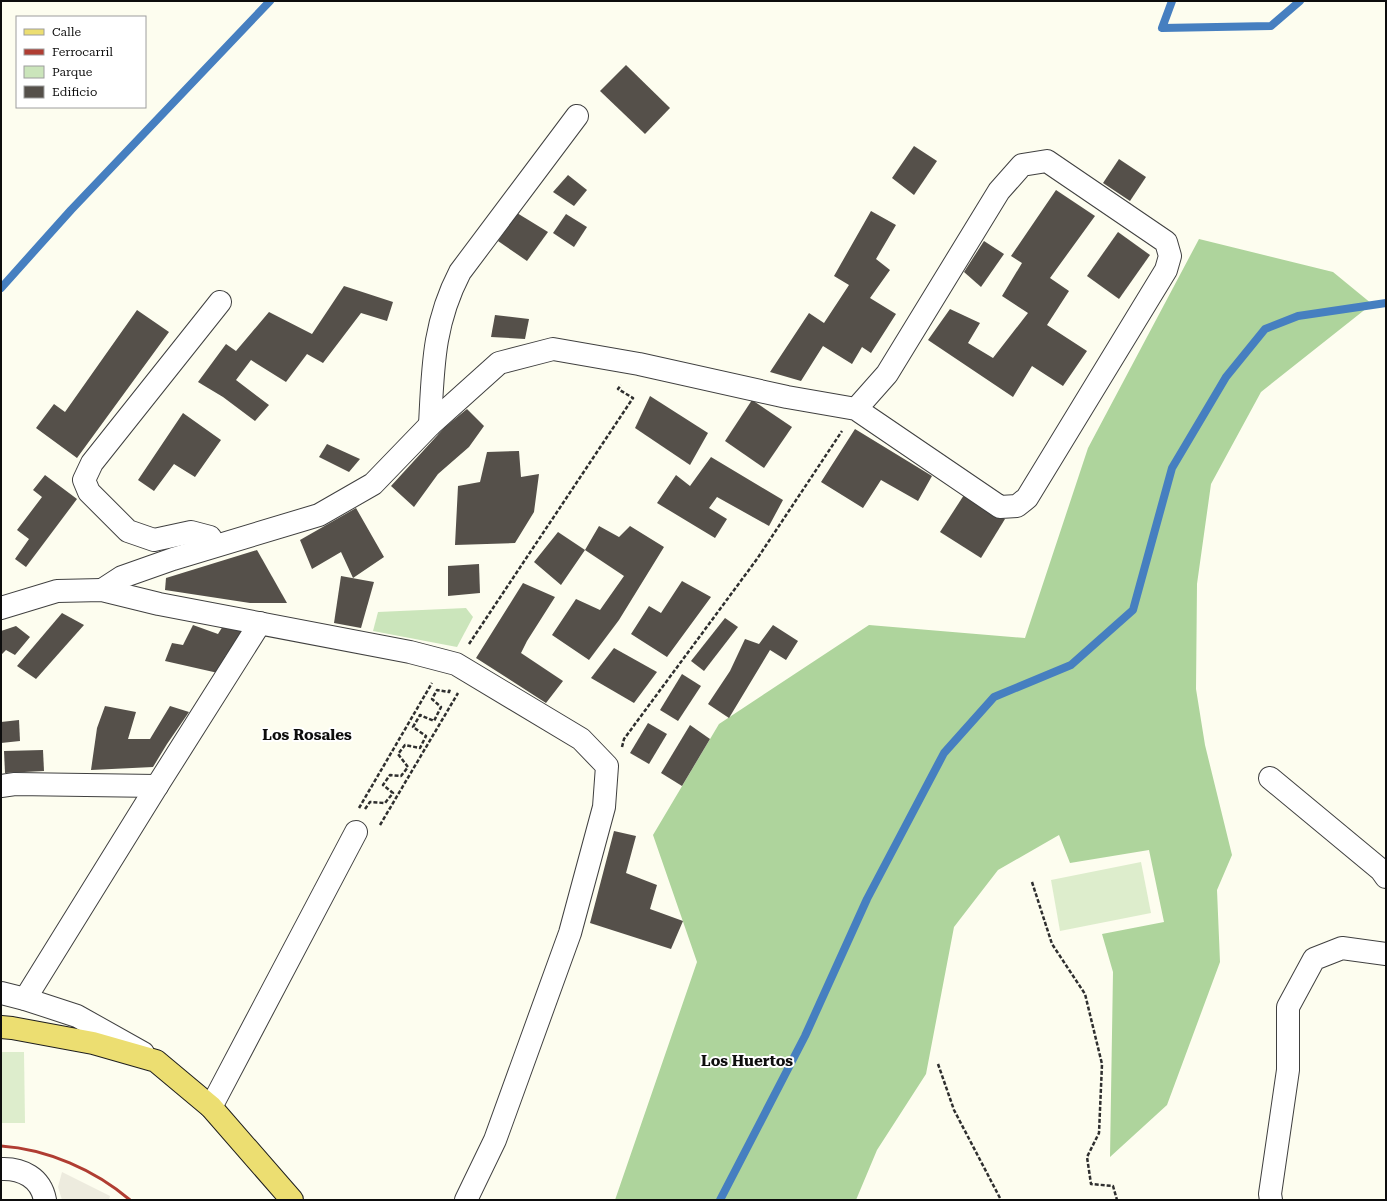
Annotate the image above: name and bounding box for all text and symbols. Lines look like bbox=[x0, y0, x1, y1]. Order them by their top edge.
legend bbox=[16, 16, 146, 108]
text: Calle bbox=[52, 25, 82, 39]
text: Ferrocarril bbox=[52, 45, 113, 59]
text: Parque bbox=[52, 65, 93, 79]
text: Edificio bbox=[52, 85, 97, 99]
district label: Los Rosales bbox=[262, 726, 352, 744]
district label: Los Huertos bbox=[701, 1052, 793, 1070]

